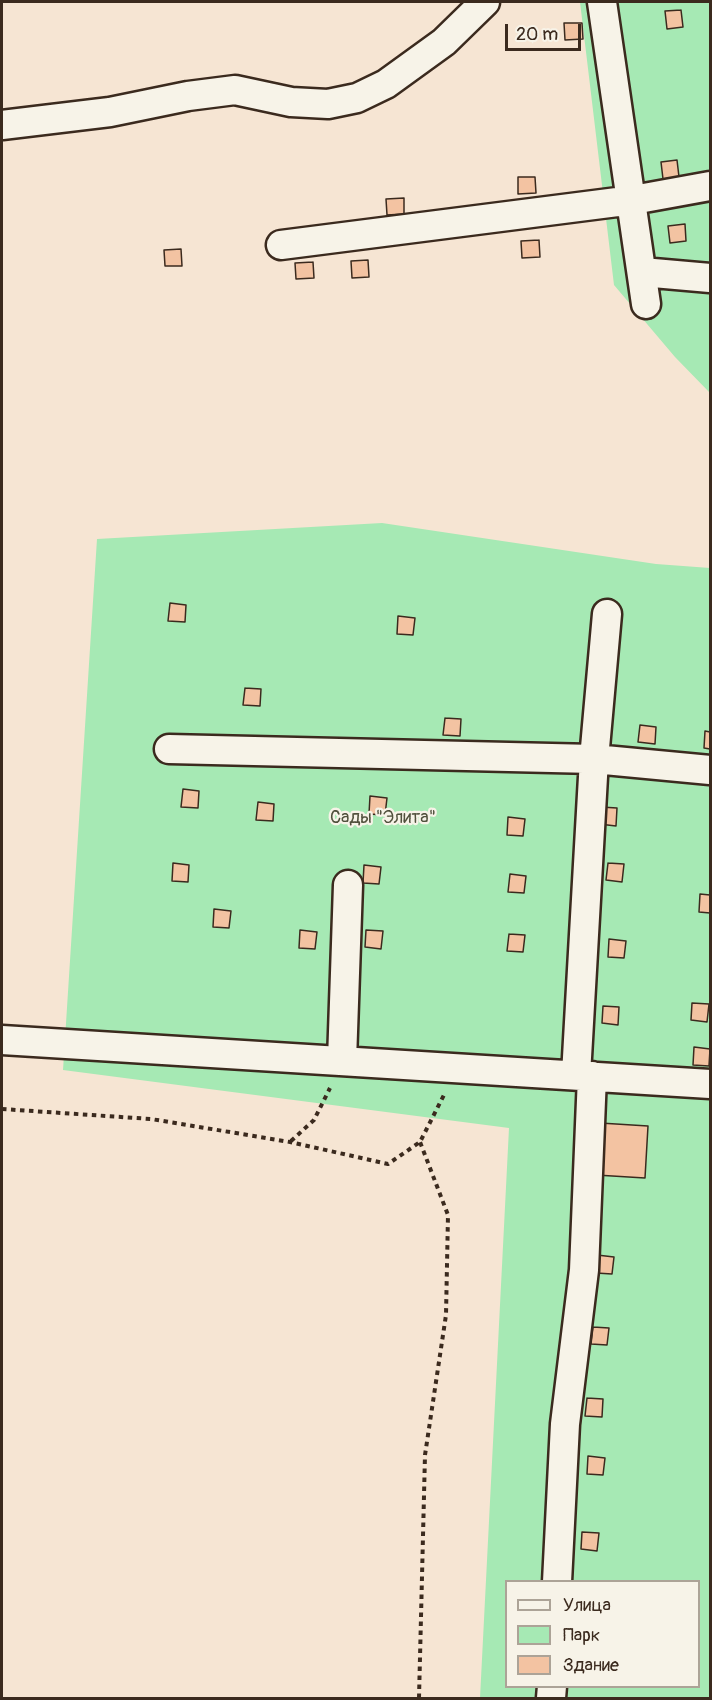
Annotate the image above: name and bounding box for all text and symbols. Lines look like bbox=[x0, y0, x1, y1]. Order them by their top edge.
scale bar bbox=[508, 12, 584, 50]
text: 20 m bbox=[516, 23, 558, 46]
park label: Сады "Элита" bbox=[330, 807, 436, 829]
legend bbox=[505, 1580, 700, 1688]
text: Улица bbox=[563, 1594, 611, 1617]
text: Парк bbox=[563, 1624, 600, 1647]
text: Здание bbox=[563, 1654, 619, 1677]

